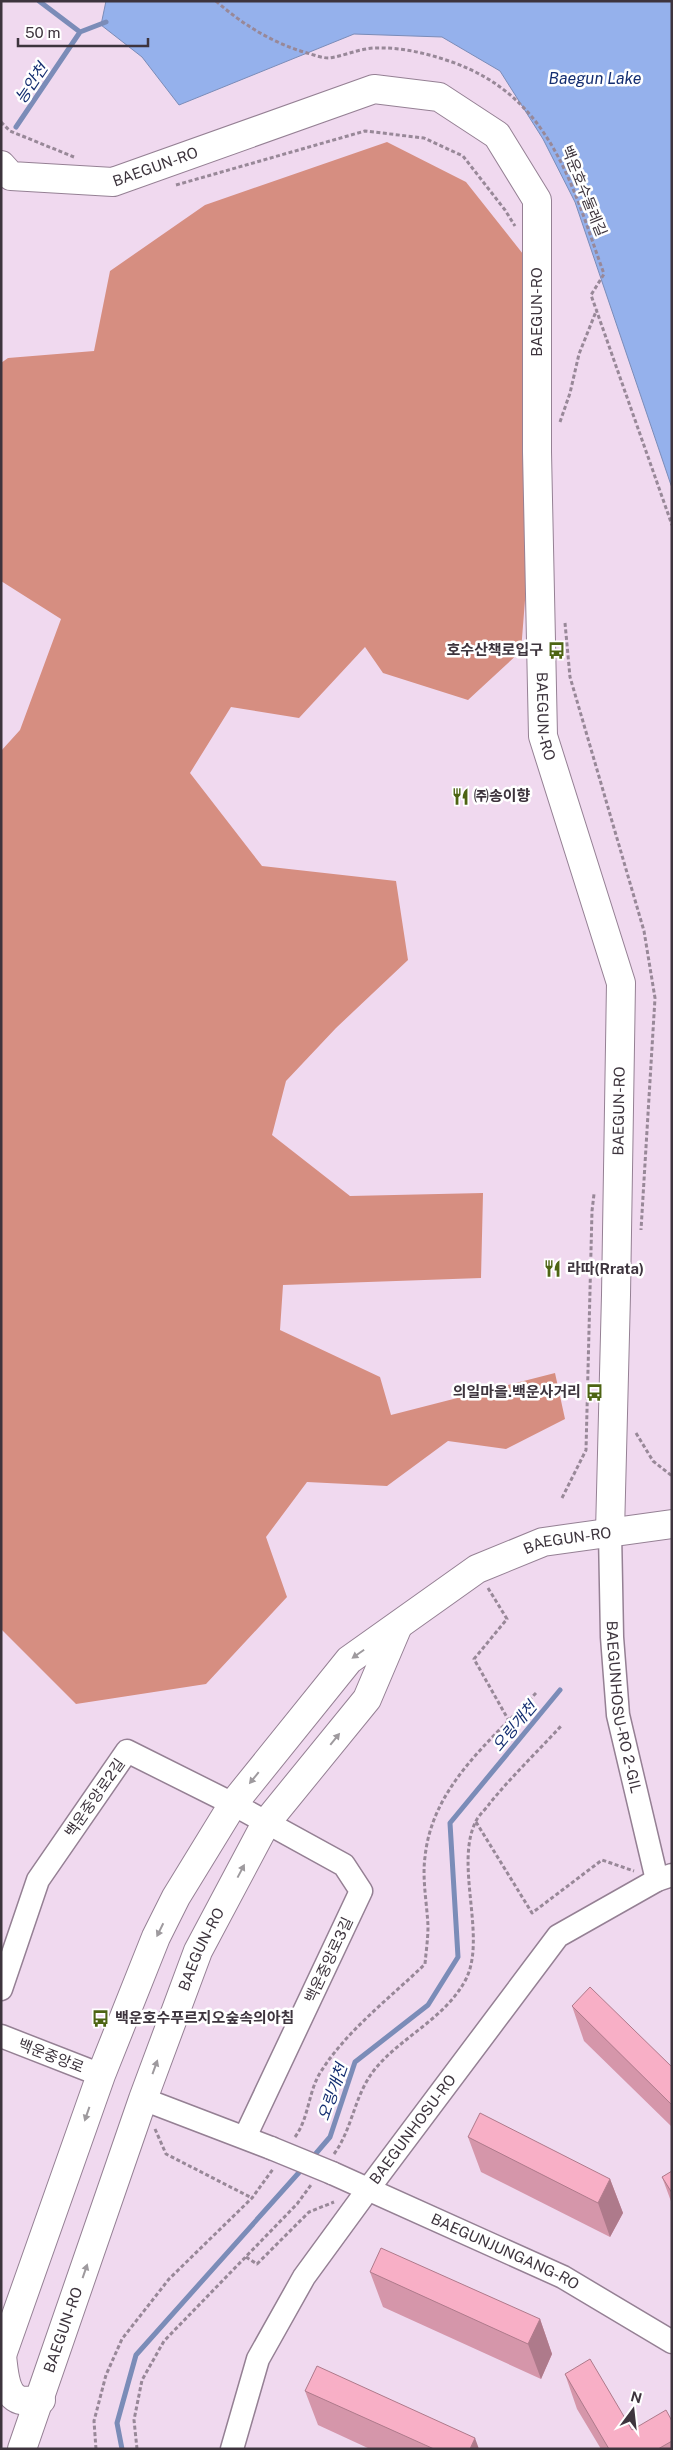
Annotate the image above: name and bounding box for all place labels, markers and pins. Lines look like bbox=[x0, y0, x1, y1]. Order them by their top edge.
bus stop icon: 호수산책로입구 bbox=[547, 640, 567, 660]
place label: 호수산책로입구 bbox=[446, 641, 543, 658]
restaurant icon: ㈜송이향 bbox=[450, 786, 470, 806]
place label: ㈜송이향 bbox=[474, 787, 531, 804]
restaurant icon: 라따(Rrata) bbox=[543, 1259, 563, 1279]
place label: 라따(Rrata) bbox=[567, 1260, 644, 1277]
bus stop icon: 의일마을.백운사거리 bbox=[585, 1382, 605, 1402]
place label: 의일마을.백운사거리 bbox=[453, 1383, 581, 1400]
bus stop icon: 백운호수푸르지오숲속의아침 bbox=[91, 2008, 111, 2028]
place label: 백운호수푸르지오숲속의아침 bbox=[115, 2009, 294, 2026]

